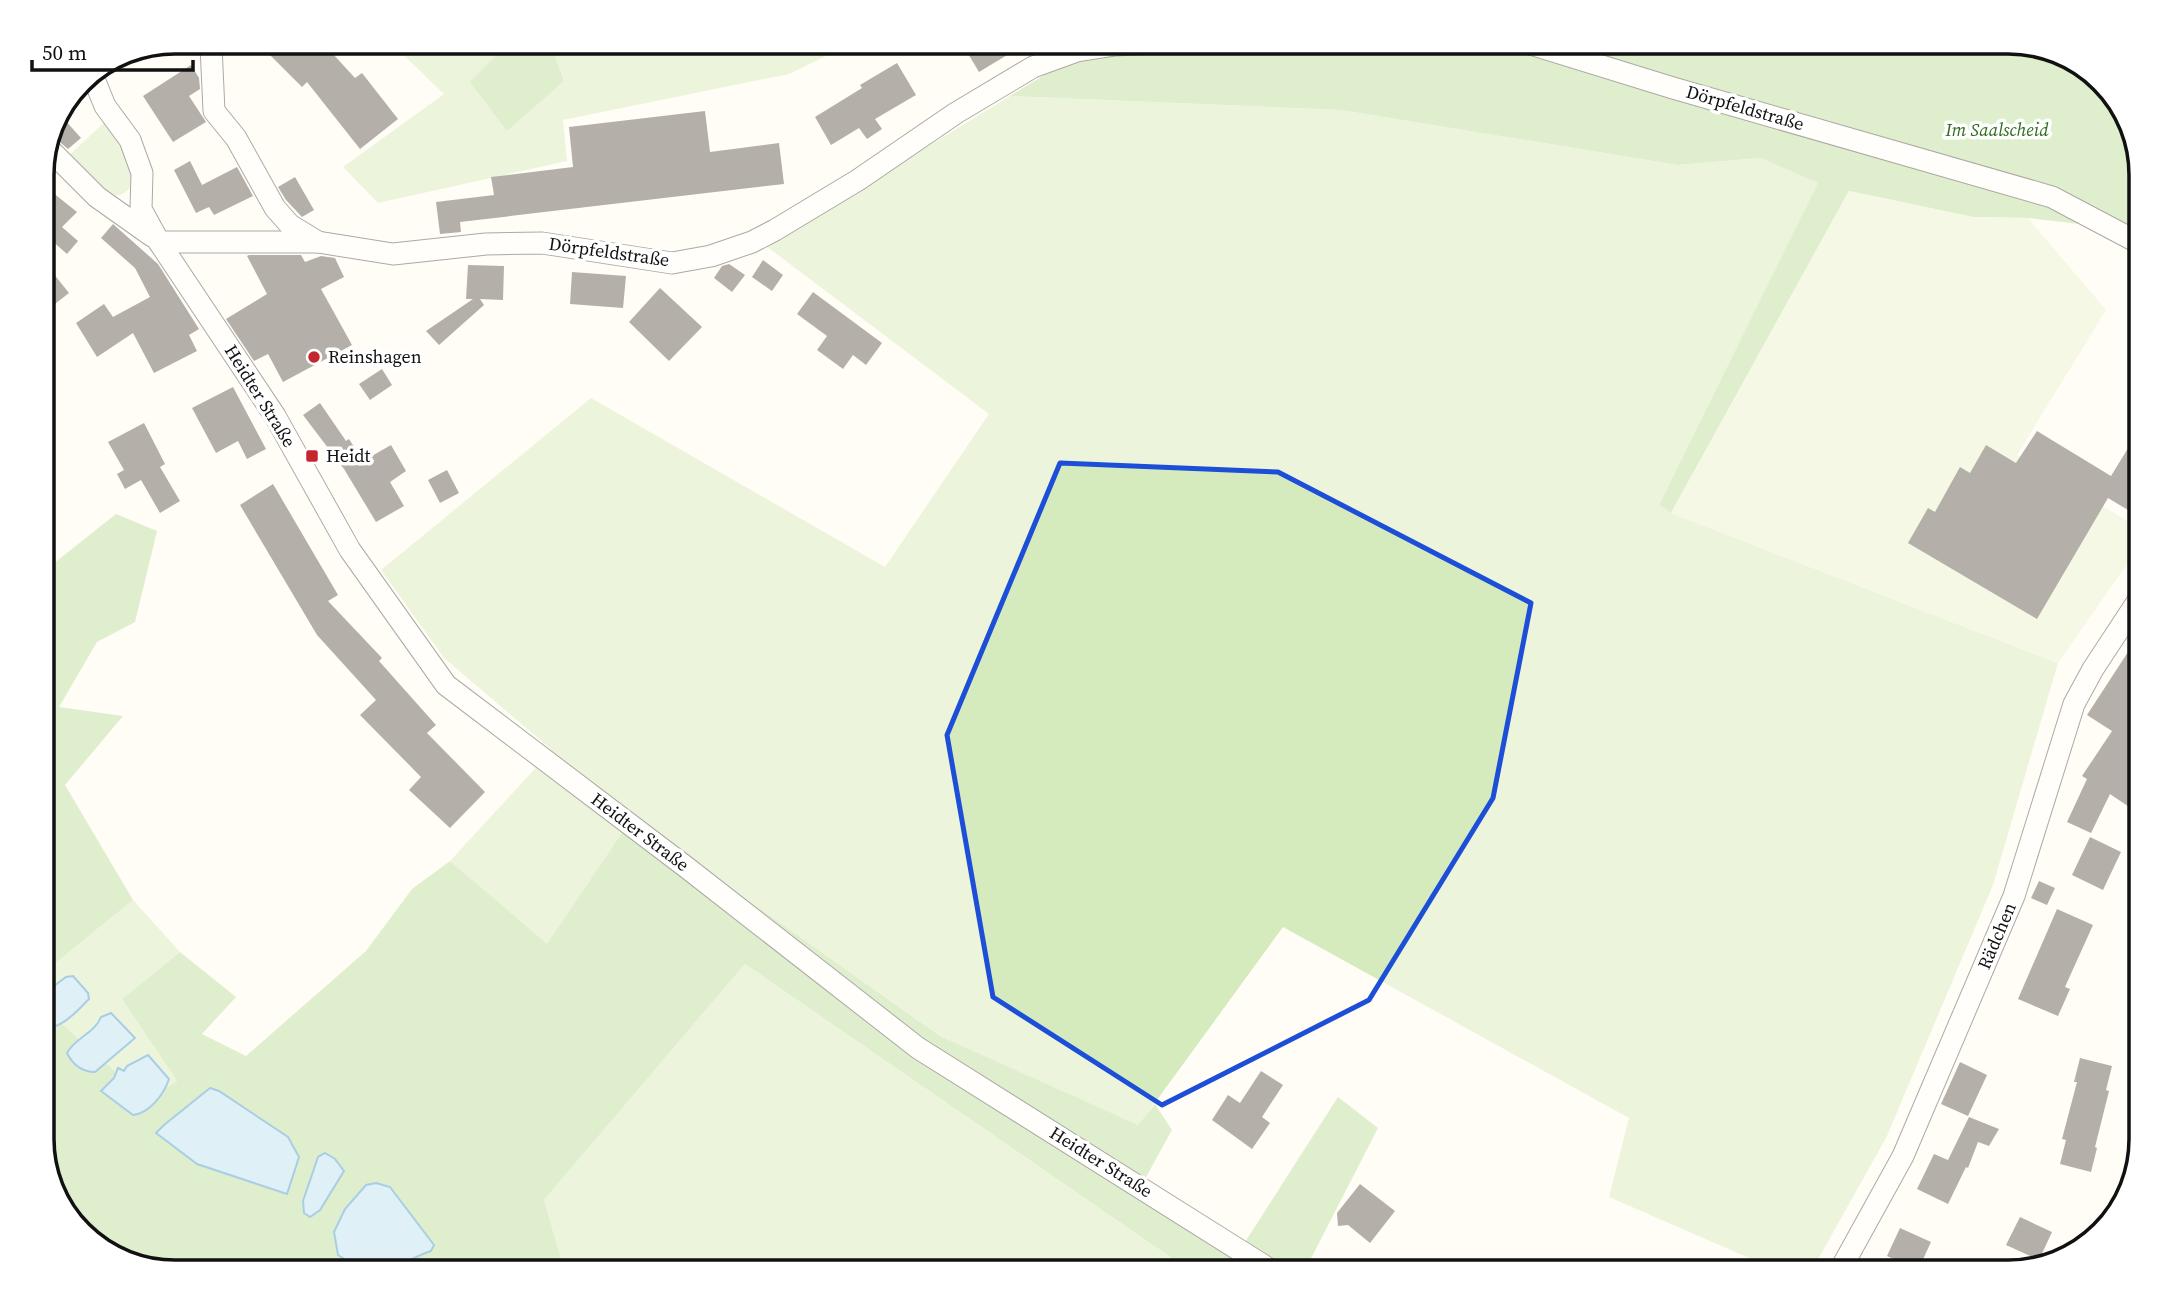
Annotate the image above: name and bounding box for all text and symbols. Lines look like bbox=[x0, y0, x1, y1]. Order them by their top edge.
scale bar bbox=[32, 28, 192, 72]
text: 50 m bbox=[42, 38, 87, 67]
street label: Dörpfeldstraße bbox=[1683, 79, 1807, 136]
park label: Im Saalscheid bbox=[1944, 117, 2049, 142]
street label: Dörpfeldstraße bbox=[547, 231, 671, 272]
street label: Heidter Straße bbox=[219, 340, 302, 452]
place label: Reinshagen bbox=[328, 344, 422, 369]
marker: Reinshagen bbox=[306, 349, 322, 365]
place label: Heidt bbox=[326, 443, 371, 468]
marker: Heidt bbox=[304, 448, 320, 464]
street label: Heidter Straße bbox=[586, 786, 694, 877]
street label: Rädchen bbox=[1971, 898, 2022, 973]
street label: Heidter Straße bbox=[1045, 1120, 1157, 1203]

